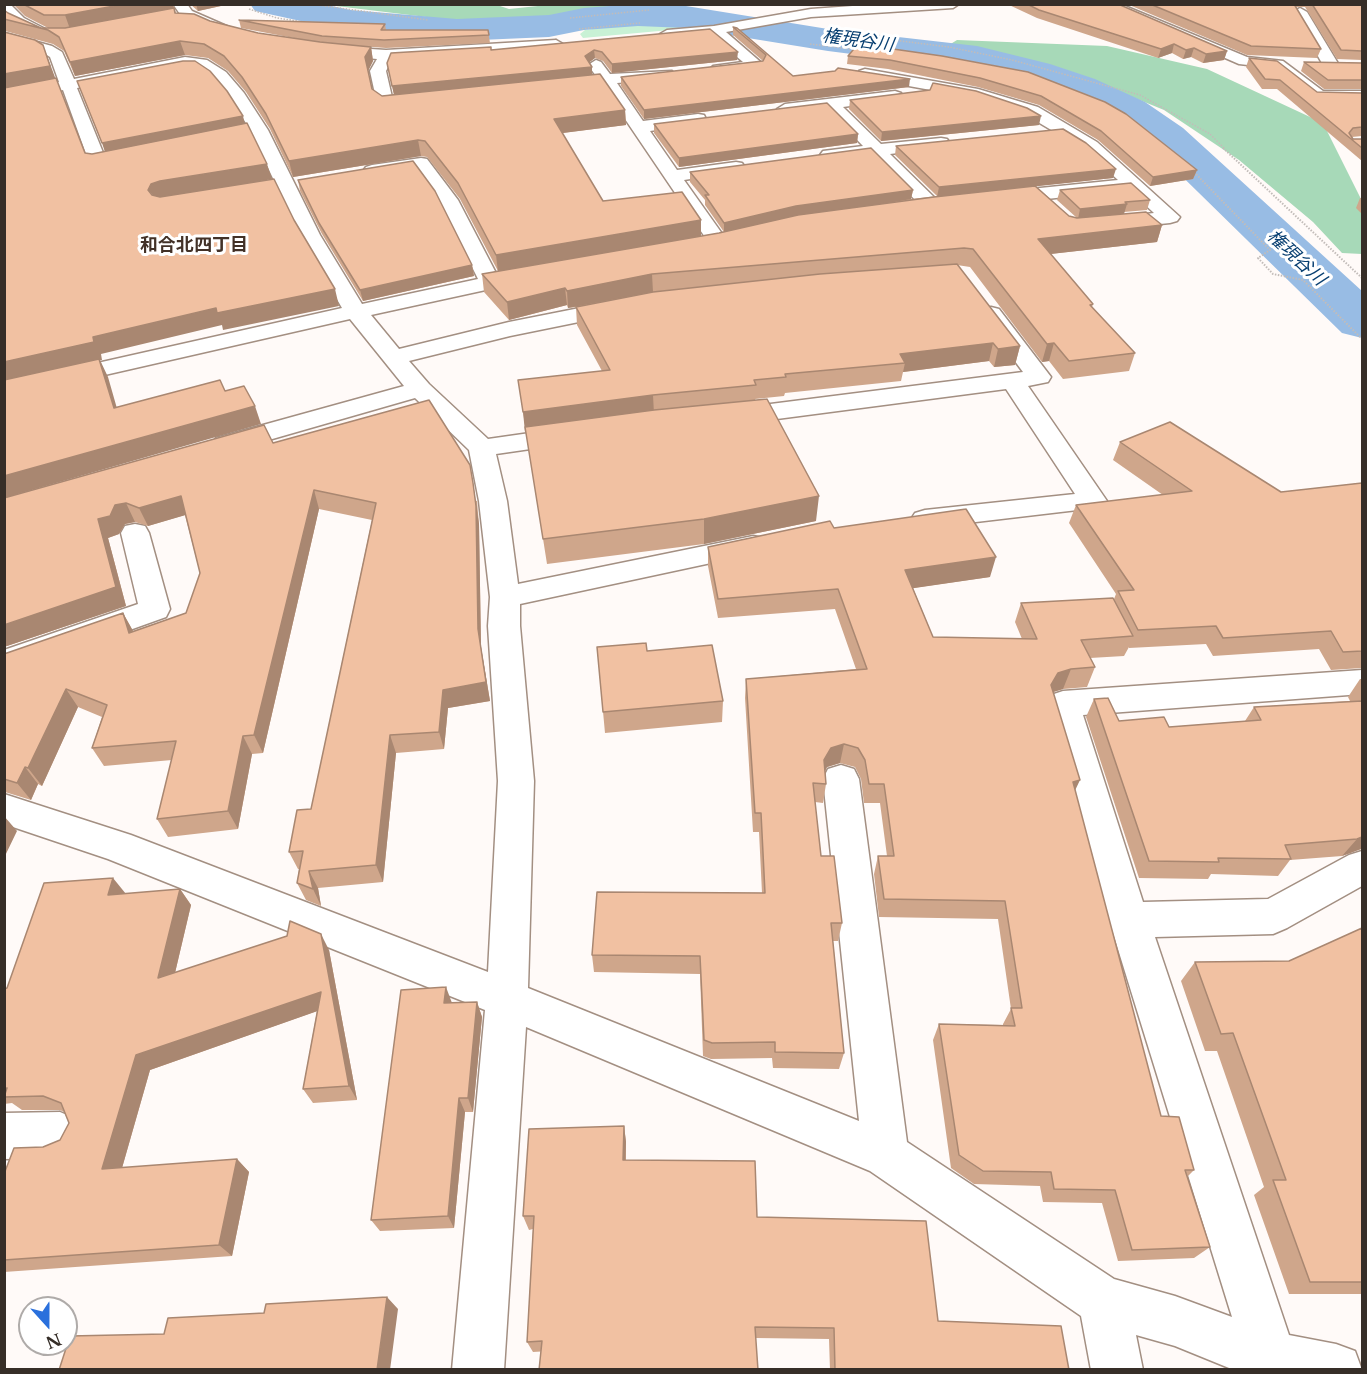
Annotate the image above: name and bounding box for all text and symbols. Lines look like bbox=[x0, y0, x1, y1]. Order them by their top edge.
water label: 権現谷川 bbox=[821, 25, 895, 57]
water label: 権現谷川 bbox=[1262, 226, 1330, 290]
district label: 和合北四丁目 bbox=[140, 235, 248, 257]
north arrow bbox=[18, 1296, 78, 1356]
text: N bbox=[43, 1329, 64, 1353]

